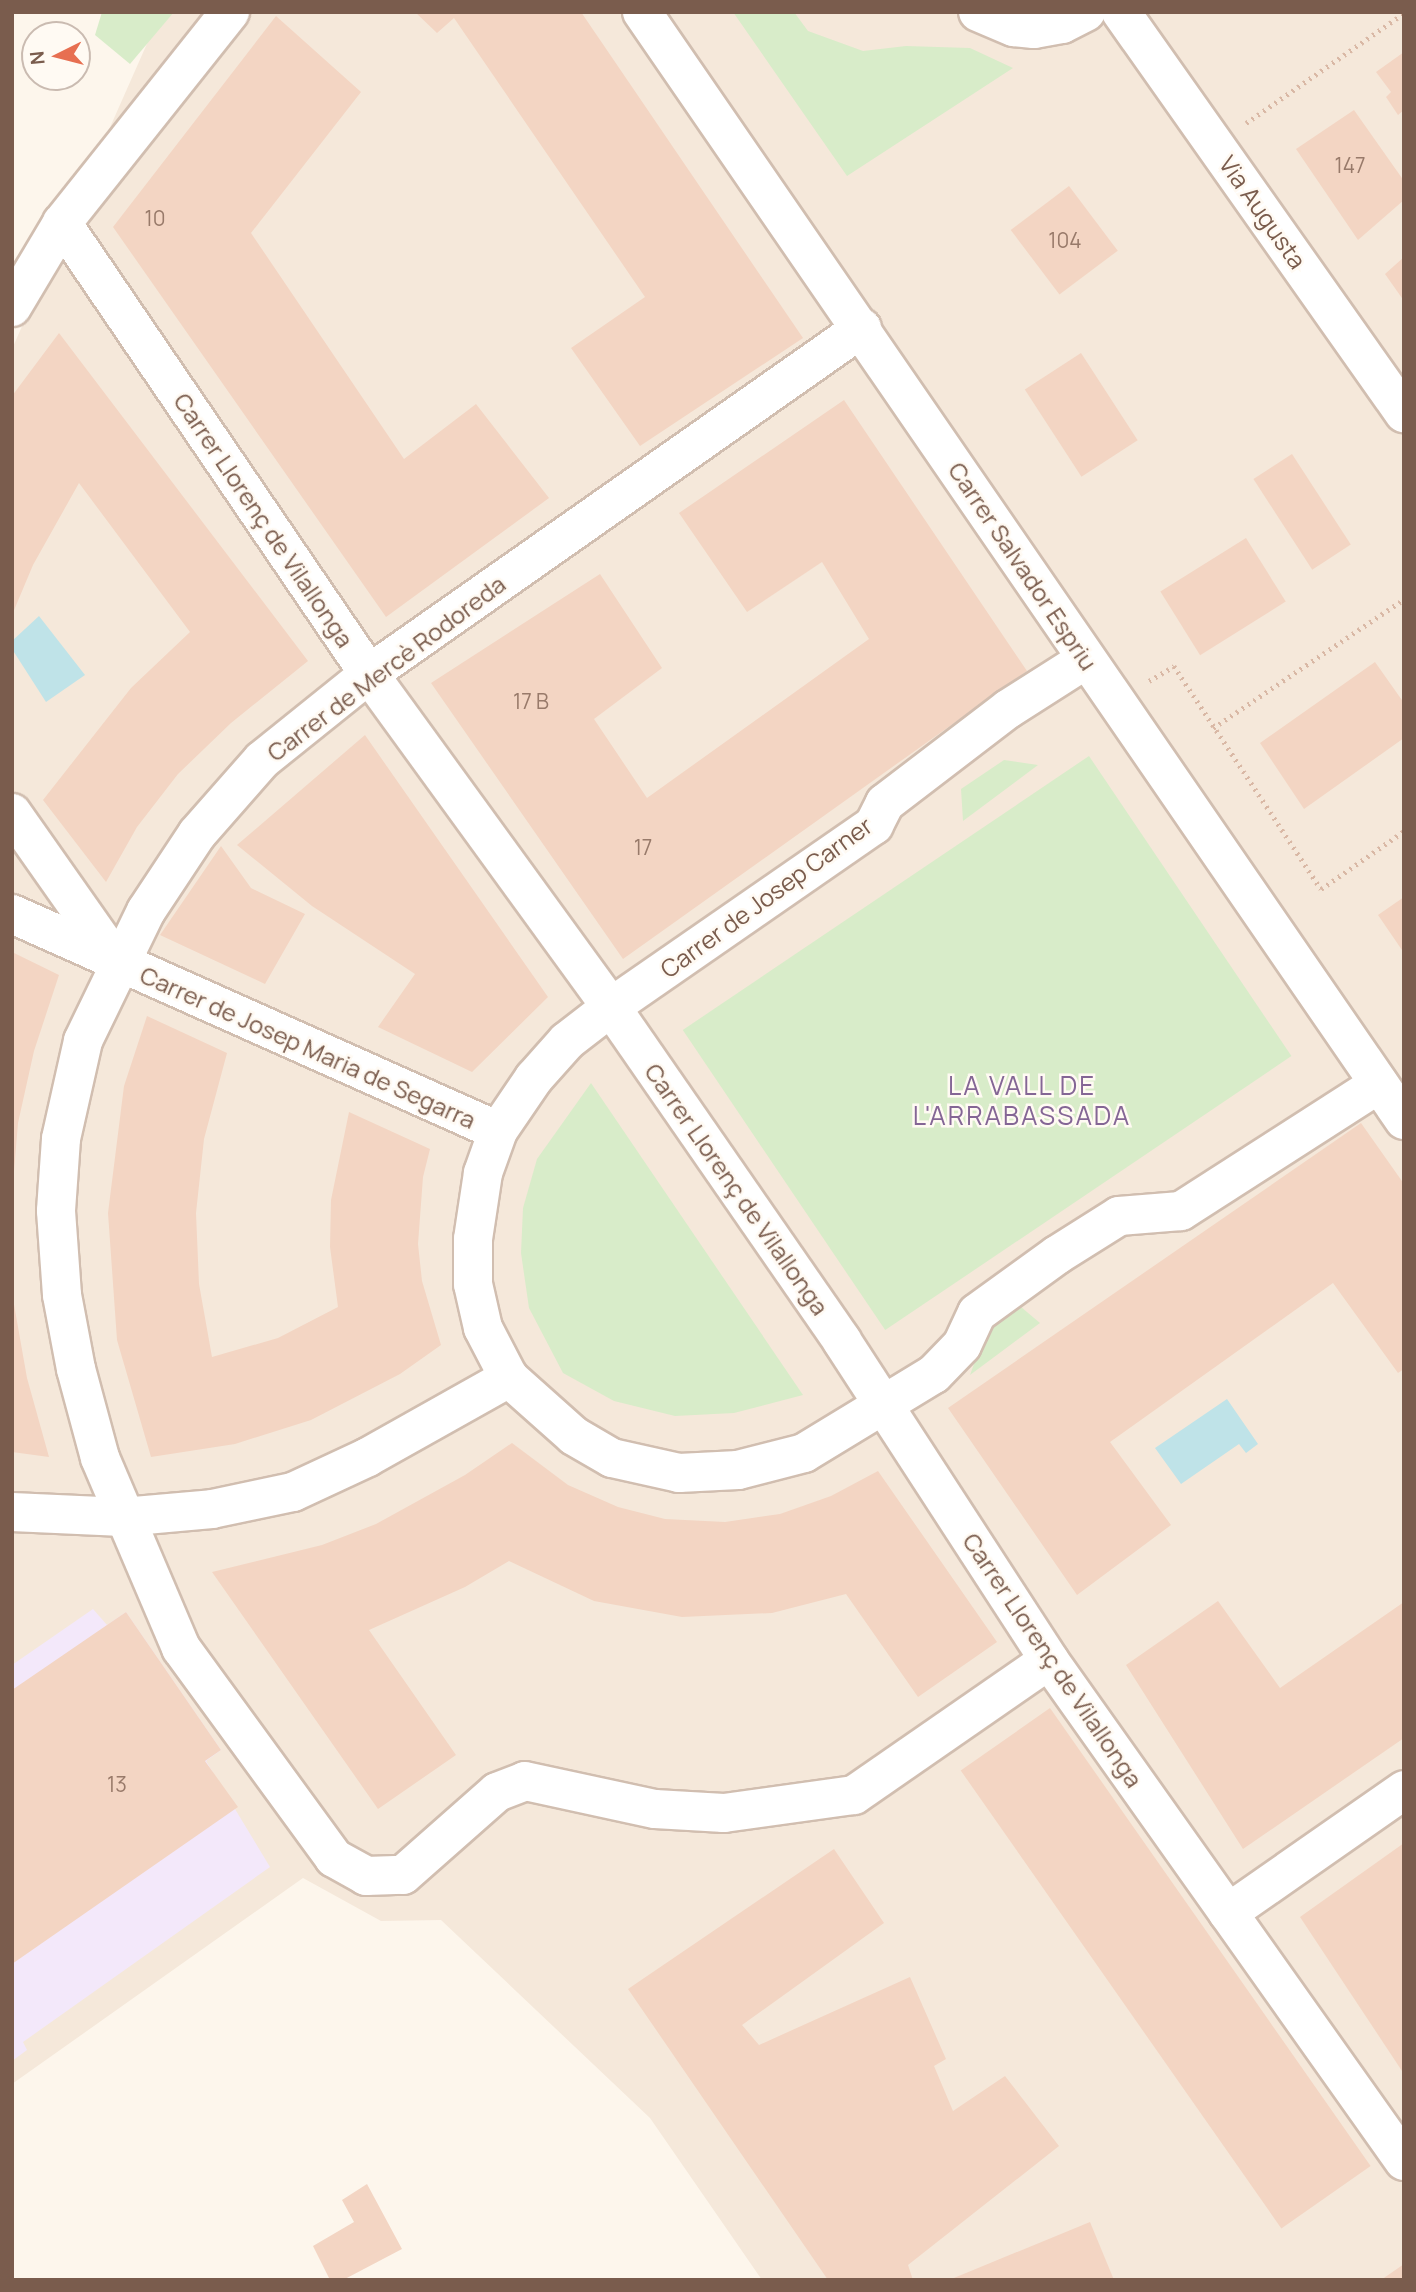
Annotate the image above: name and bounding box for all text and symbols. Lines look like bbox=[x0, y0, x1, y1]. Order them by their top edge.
north arrow bbox=[21, 21, 91, 91]
text: N bbox=[23, 50, 51, 66]
street label: Via Augusta bbox=[1214, 150, 1312, 274]
house number: 147 bbox=[1334, 152, 1366, 178]
house number: 10 bbox=[145, 205, 165, 231]
house number: 104 bbox=[1048, 227, 1082, 253]
street label: Carrer Llorenç de Vilallonga bbox=[168, 387, 360, 653]
street label: Carrer Salvador Espriu bbox=[943, 457, 1103, 675]
street label: Carrer de Mercè Rodoreda bbox=[261, 569, 511, 767]
house number: 17 B bbox=[513, 688, 549, 714]
street label: Carrer de Josep Carner bbox=[655, 811, 877, 983]
house number: 17 bbox=[634, 834, 652, 860]
street label: Carrer de Josep Maria de Segarra bbox=[136, 960, 480, 1134]
street label: Carrer Llorenç de Vilallonga bbox=[639, 1058, 835, 1320]
district label: LA VALL DE L'ARRABASSADA bbox=[914, 1070, 1130, 1132]
street label: Carrer Llorenç de Vilallonga bbox=[957, 1527, 1149, 1793]
house number: 13 bbox=[107, 1771, 127, 1797]

